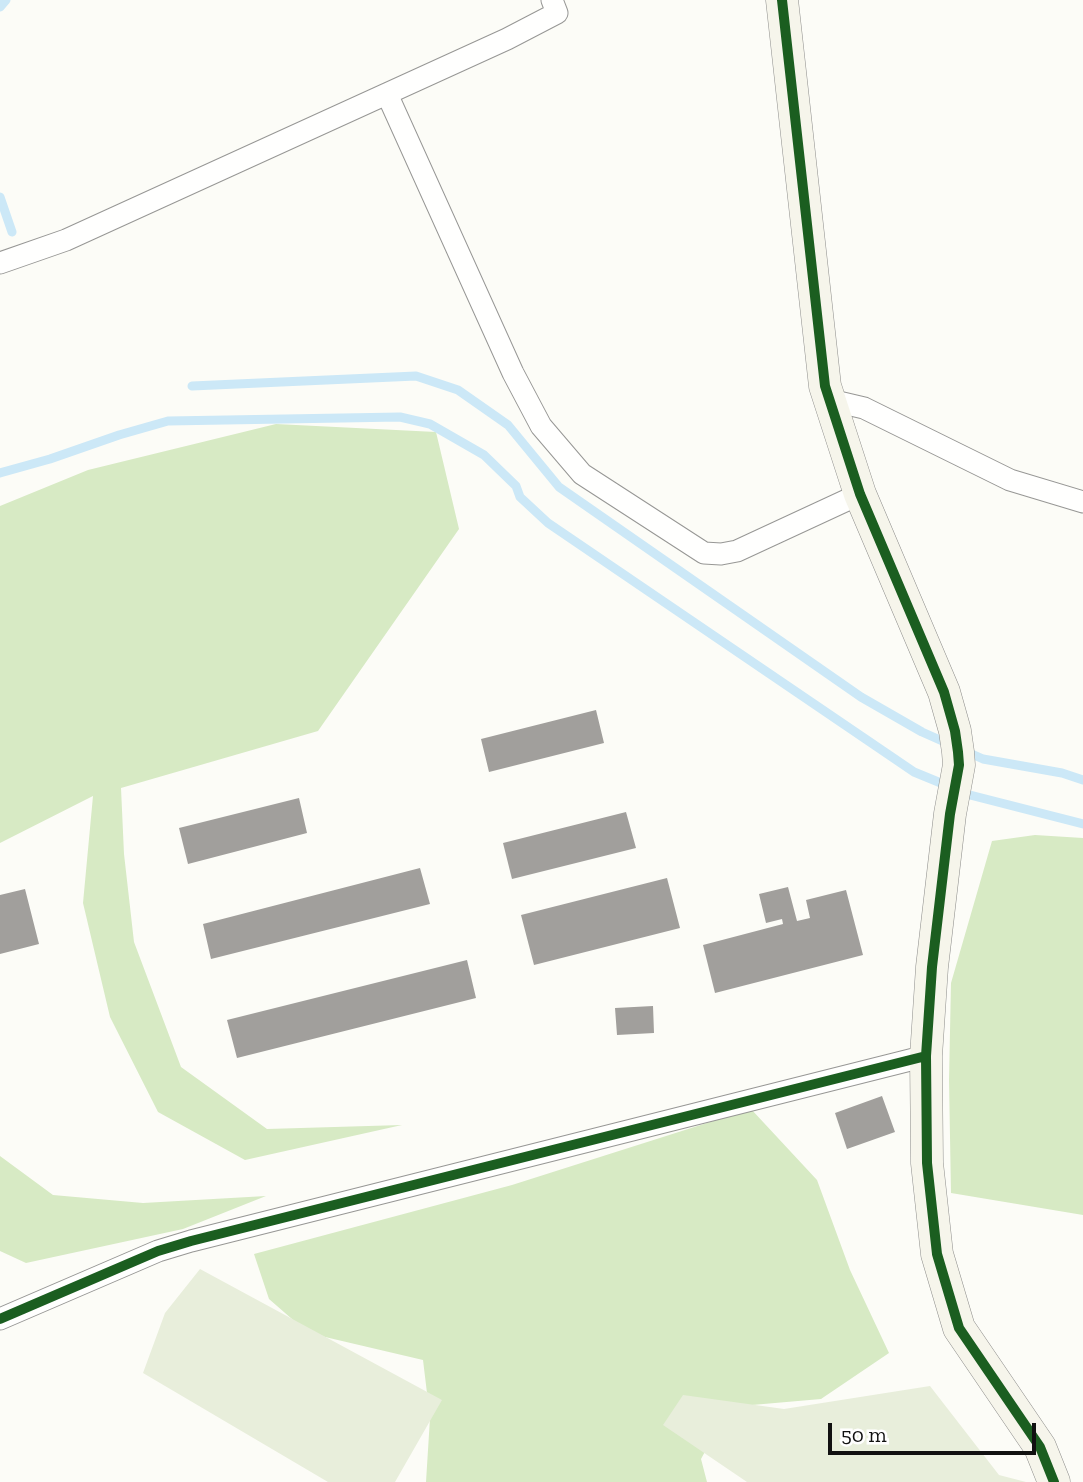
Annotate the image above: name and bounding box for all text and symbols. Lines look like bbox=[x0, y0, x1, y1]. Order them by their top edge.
scale bar bbox=[831, 1408, 1039, 1452]
text: 50 m bbox=[841, 1422, 887, 1447]

